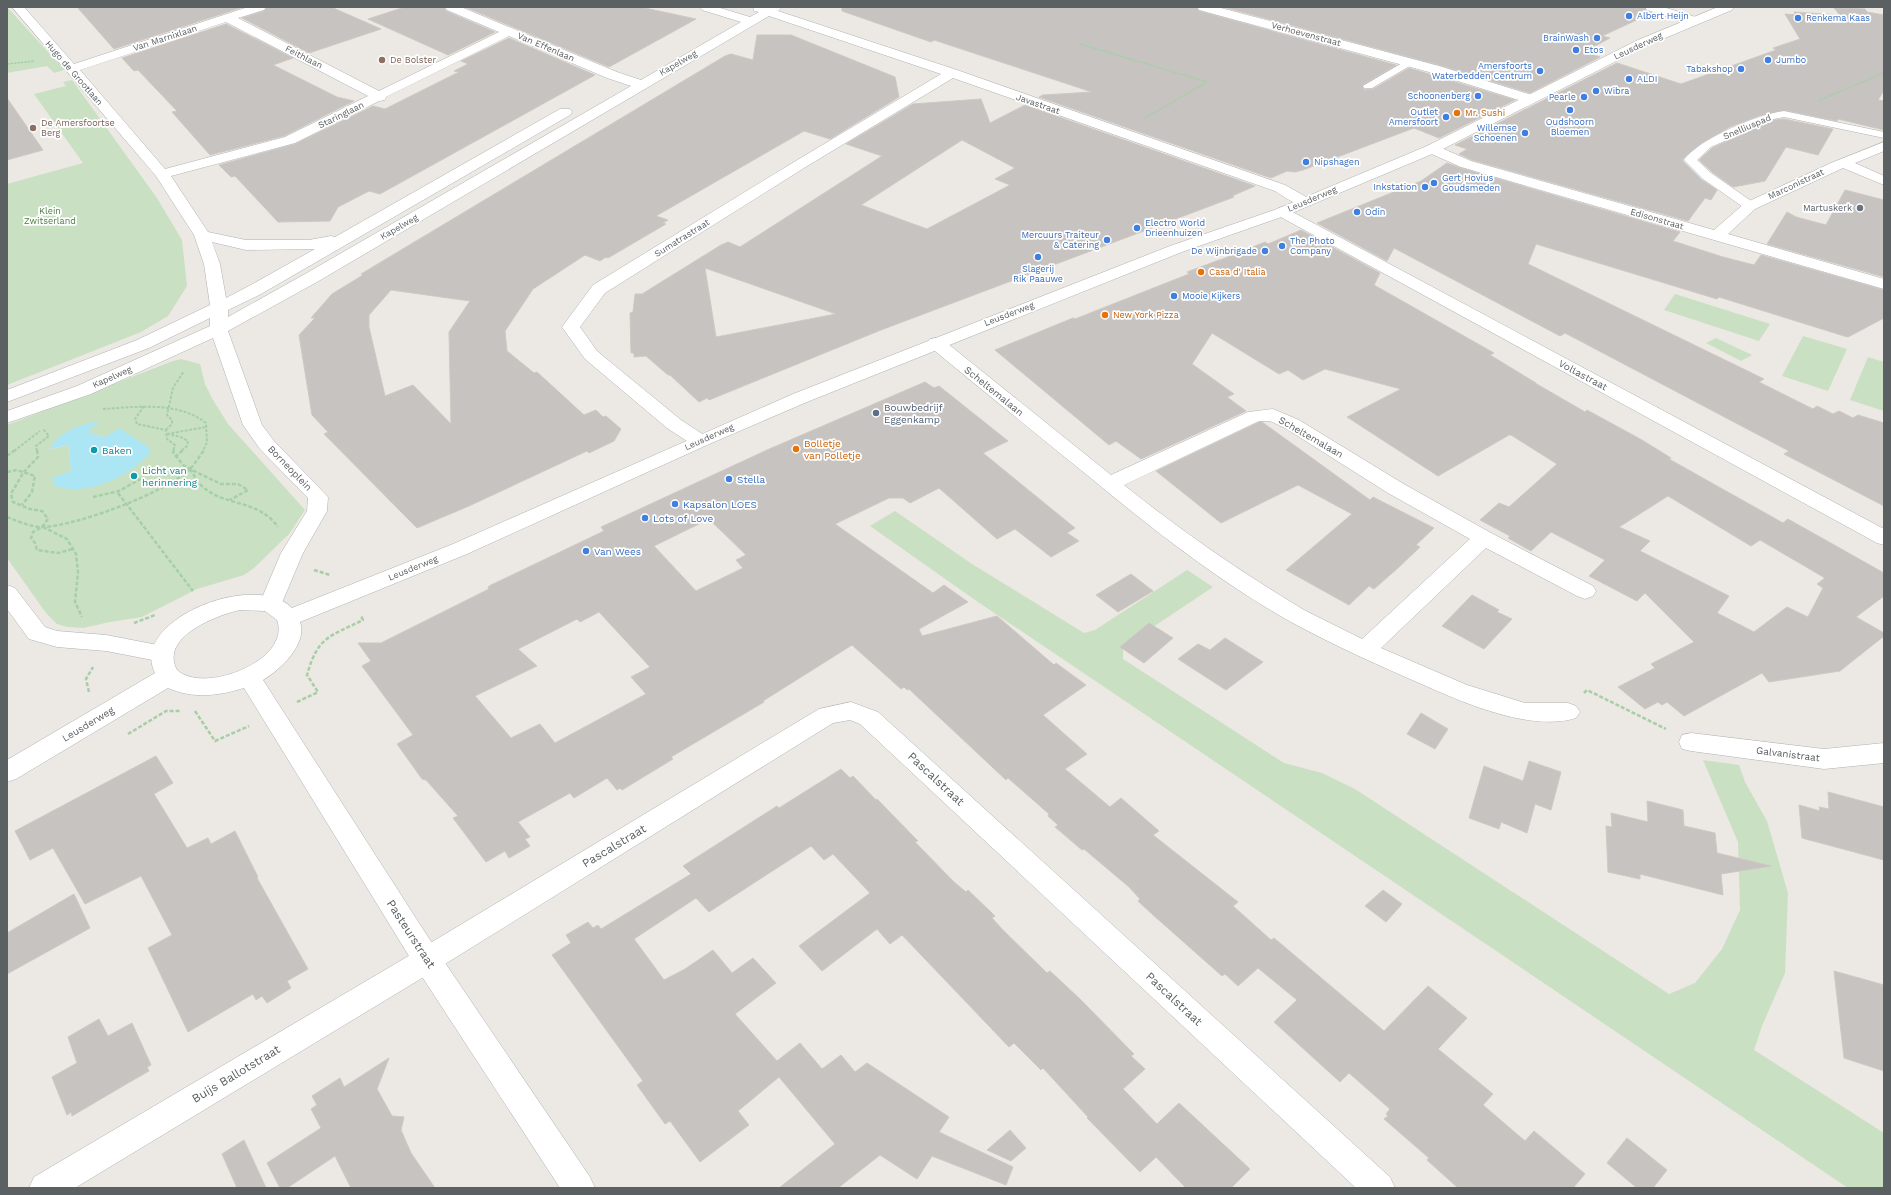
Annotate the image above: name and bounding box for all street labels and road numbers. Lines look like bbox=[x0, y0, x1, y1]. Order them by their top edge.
street label: Verhoevenstraat bbox=[1270, 20, 1342, 48]
street label: Van Marnixlaan bbox=[132, 23, 198, 53]
street label: Leusderweg bbox=[1612, 30, 1664, 62]
street label: Van Effenlaan bbox=[516, 31, 576, 63]
street label: Hugo de Grootlaan bbox=[43, 39, 105, 107]
street label: Feithlaan bbox=[284, 43, 324, 71]
street label: Kapelweg bbox=[657, 48, 699, 78]
street label: Javastraat bbox=[1015, 92, 1061, 116]
street label: Staringlaan bbox=[317, 100, 365, 130]
street label: Snelliuspad bbox=[1722, 112, 1772, 142]
street label: Marconistraat bbox=[1766, 167, 1826, 201]
street label: Leusderweg bbox=[1286, 184, 1338, 214]
street label: Edisonstraat bbox=[1629, 207, 1685, 231]
street label: Kapelweg bbox=[378, 212, 420, 242]
street label: Sumatrastraat bbox=[653, 217, 712, 259]
street label: Leusderweg bbox=[983, 300, 1036, 328]
street label: Voltastraat bbox=[1557, 358, 1610, 393]
street label: Kapelweg bbox=[91, 364, 133, 390]
street label: Scheltemalaan bbox=[962, 364, 1026, 418]
street label: Scheltemalaan bbox=[1277, 414, 1345, 460]
street label: Leusderweg bbox=[683, 422, 735, 452]
street label: Borneoplein bbox=[266, 443, 314, 493]
street label: Leusderweg bbox=[387, 553, 439, 582]
street label: Leusderweg bbox=[60, 704, 116, 744]
street label: Galvanistraat bbox=[1756, 745, 1821, 763]
street label: Pascalstraat bbox=[905, 749, 967, 809]
street label: Pascalstraat bbox=[580, 821, 648, 871]
street label: Pasteurstraat bbox=[384, 897, 438, 971]
street label: Pascalstraat bbox=[1143, 969, 1205, 1029]
street label: Buijs Ballotstraat bbox=[189, 1042, 283, 1106]

